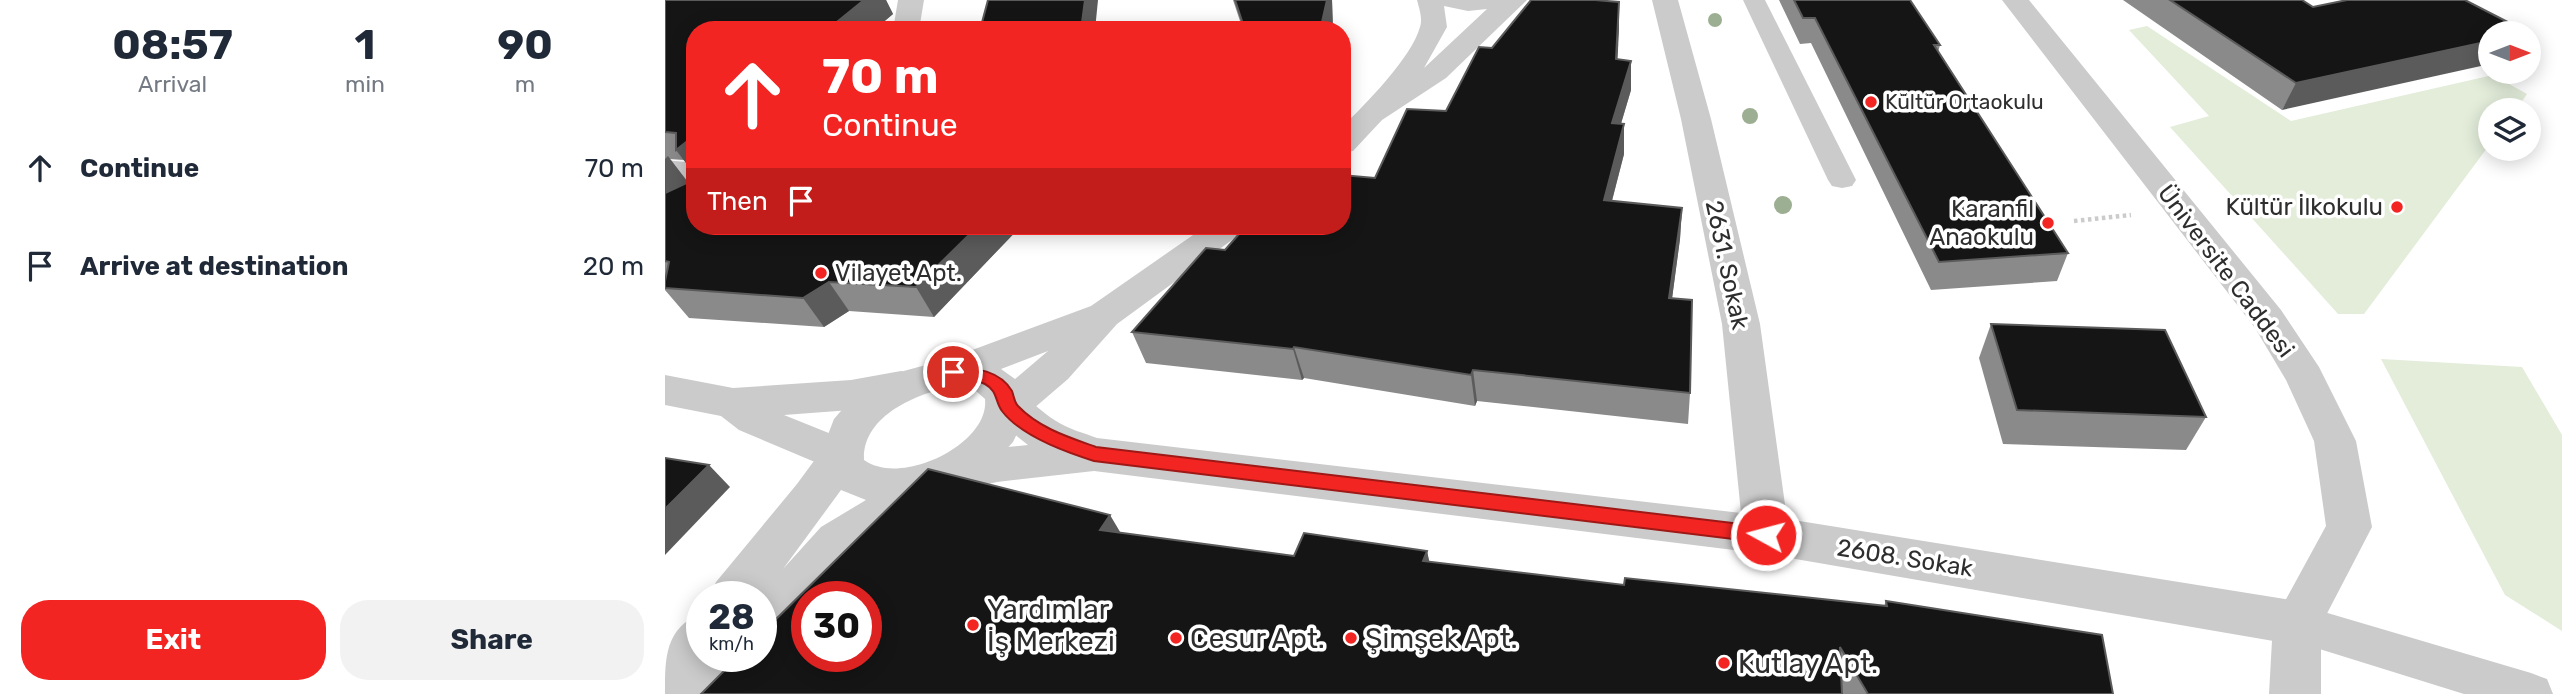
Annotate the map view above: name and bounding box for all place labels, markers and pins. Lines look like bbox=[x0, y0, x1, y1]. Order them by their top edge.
place label: Kültür Ortaokulu bbox=[1885, 89, 2044, 114]
marker: Kültür Ortaokulu bbox=[1863, 94, 1879, 110]
place label: Kültür İlkokulu bbox=[2225, 193, 2383, 221]
place label: Karanfil Anaokulu bbox=[1929, 195, 2034, 251]
marker: Kültür İlkokulu bbox=[2389, 199, 2405, 215]
marker: Karanfil Anaokulu bbox=[2040, 215, 2056, 231]
place label: Vilayet Apt. bbox=[835, 259, 962, 287]
marker: Vilayet Apt. bbox=[813, 265, 829, 281]
pin bbox=[923, 342, 983, 402]
place label: Yardımlar İş Merkezi bbox=[987, 593, 1115, 658]
marker: Yardımlar İş Merkezi bbox=[965, 617, 981, 633]
place label: Cesur Apt. bbox=[1190, 622, 1325, 655]
place label: Şimşek Apt. bbox=[1365, 622, 1518, 655]
marker: Cesur Apt. bbox=[1168, 630, 1184, 646]
marker: Şimşek Apt. bbox=[1343, 630, 1359, 646]
place label: Kutlay Apt. bbox=[1738, 647, 1878, 680]
marker: Kutlay Apt. bbox=[1716, 655, 1732, 671]

